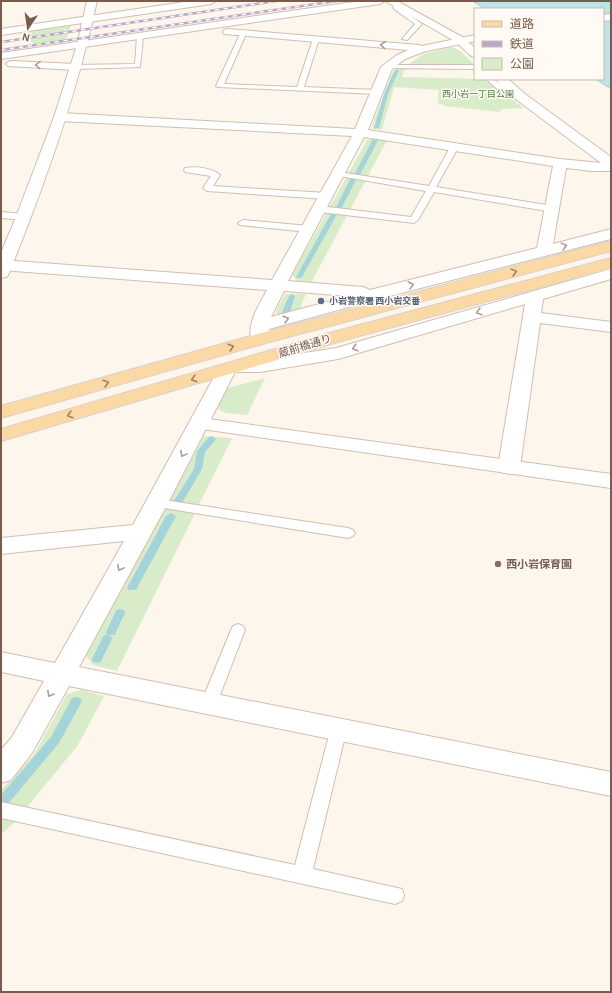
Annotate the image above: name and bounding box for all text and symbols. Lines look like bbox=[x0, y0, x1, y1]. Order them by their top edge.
north arrow bbox=[8, 8, 48, 48]
legend bbox=[474, 8, 604, 80]
text: 道路 bbox=[510, 17, 534, 30]
text: N bbox=[21, 31, 31, 43]
text: 鉄道 bbox=[510, 37, 534, 50]
one-way arrow bbox=[380, 40, 386, 49]
text: 公園 bbox=[510, 58, 534, 70]
one-way arrow bbox=[35, 61, 41, 70]
park label: 西小岩一丁目公園 bbox=[442, 89, 514, 99]
one-way arrow bbox=[561, 242, 567, 250]
one-way arrow bbox=[510, 268, 517, 277]
one-way arrow bbox=[407, 281, 414, 290]
marker: 小岩警察署 西小岩交番 bbox=[316, 296, 326, 306]
place label: 小岩警察署 西小岩交番 bbox=[329, 296, 420, 306]
one-way arrow bbox=[476, 307, 483, 316]
one-way arrow bbox=[282, 315, 289, 324]
street label: 蔵前橋通り bbox=[277, 332, 333, 359]
one-way arrow bbox=[227, 343, 234, 352]
one-way arrow bbox=[351, 343, 358, 352]
one-way arrow bbox=[191, 374, 198, 383]
one-way arrow bbox=[102, 379, 109, 388]
one-way arrow bbox=[66, 410, 73, 419]
one-way arrow bbox=[180, 449, 187, 457]
place label: 西小岩保育園 bbox=[506, 558, 572, 570]
marker: 西小岩保育園 bbox=[493, 559, 503, 569]
one-way arrow bbox=[118, 564, 125, 571]
one-way arrow bbox=[48, 690, 55, 697]

